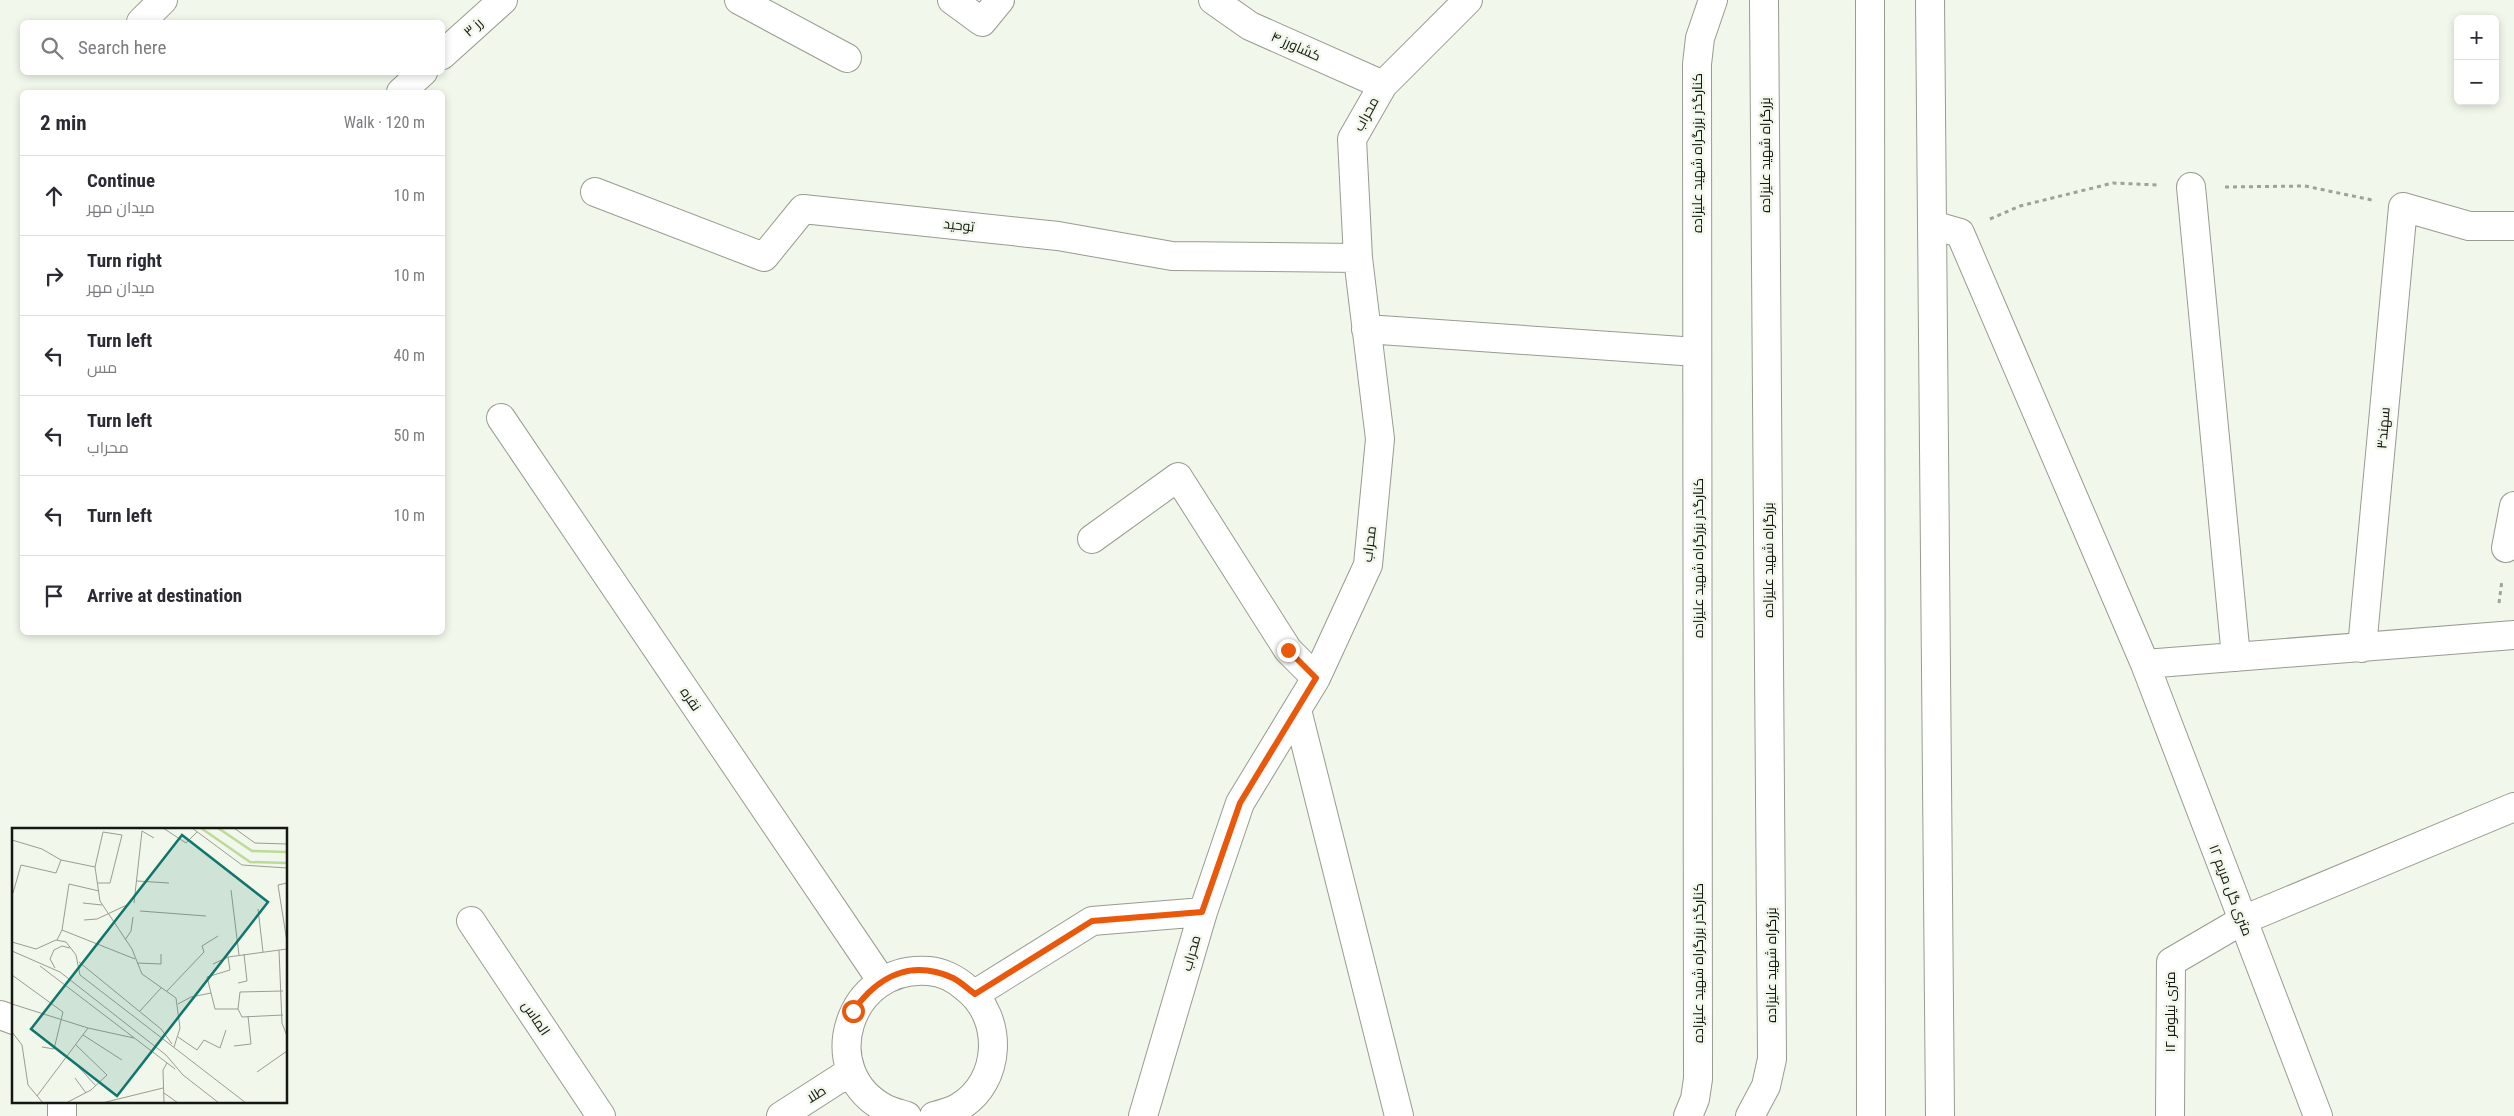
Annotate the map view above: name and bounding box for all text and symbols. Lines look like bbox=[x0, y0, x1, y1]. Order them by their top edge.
street label: رز ۳ bbox=[460, 14, 486, 40]
map controls bbox=[2454, 15, 2499, 105]
button: + bbox=[2454, 15, 2499, 60]
search box bbox=[20, 20, 445, 75]
street label: کشاورز ۴ bbox=[1269, 28, 1323, 64]
icon: search bbox=[38, 34, 66, 62]
text: Search here bbox=[78, 36, 166, 59]
button: − bbox=[2454, 60, 2499, 105]
street label: کنارگذر بزرگراه شهید علیزاده bbox=[1689, 73, 1705, 233]
street label: محراب bbox=[1350, 94, 1382, 134]
street label: بزرگراه شهید علیزاده bbox=[1757, 97, 1773, 213]
text: 2 min bbox=[40, 111, 87, 135]
text: Walk · 120 m bbox=[344, 113, 425, 132]
text: Continue bbox=[87, 169, 155, 192]
icon: ahead bbox=[40, 182, 68, 210]
text: 10 m bbox=[393, 186, 425, 205]
text: میدان مهر bbox=[87, 198, 155, 217]
street label: توحید bbox=[943, 215, 976, 235]
text: Turn right bbox=[87, 249, 162, 272]
icon: right bbox=[40, 262, 68, 290]
text: 10 m bbox=[393, 266, 425, 285]
text: میدان مهر bbox=[87, 278, 155, 297]
text: Turn left bbox=[87, 329, 152, 352]
icon: left bbox=[40, 342, 68, 370]
text: 40 m bbox=[393, 346, 425, 365]
text: مس bbox=[87, 358, 117, 377]
street label: سهند۳ bbox=[2373, 406, 2393, 450]
text: Turn left bbox=[87, 409, 152, 432]
icon: left bbox=[40, 422, 68, 450]
text: 50 m bbox=[393, 426, 425, 445]
text: محراب bbox=[87, 438, 129, 457]
street label: کنارگذر بزرگراه شهید علیزاده bbox=[1690, 478, 1706, 638]
icon: left bbox=[40, 502, 68, 530]
street label: بزرگراه شهید علیزاده bbox=[1760, 502, 1776, 618]
text: Turn left bbox=[87, 504, 152, 527]
text: 10 m bbox=[393, 506, 425, 525]
street label: محراب bbox=[1359, 525, 1379, 563]
icon: arrive bbox=[40, 582, 68, 610]
text: Arrive at destination bbox=[87, 584, 242, 607]
route end bbox=[1277, 639, 1300, 662]
street label: نقره bbox=[677, 684, 705, 714]
inset map bbox=[12, 828, 288, 1104]
street label: ۱۲ متری گل مریم bbox=[2204, 842, 2256, 939]
street label: کنارگذر بزرگراه شهید علیزاده bbox=[1690, 883, 1706, 1043]
street label: بزرگراه شهید علیزاده bbox=[1763, 907, 1779, 1023]
street label: محراب bbox=[1178, 933, 1204, 973]
street label: ۱۲ متری نیلوفر bbox=[2162, 972, 2178, 1052]
street label: الماس bbox=[519, 998, 553, 1038]
route start bbox=[842, 1000, 865, 1023]
street label: طلا bbox=[803, 1082, 829, 1106]

